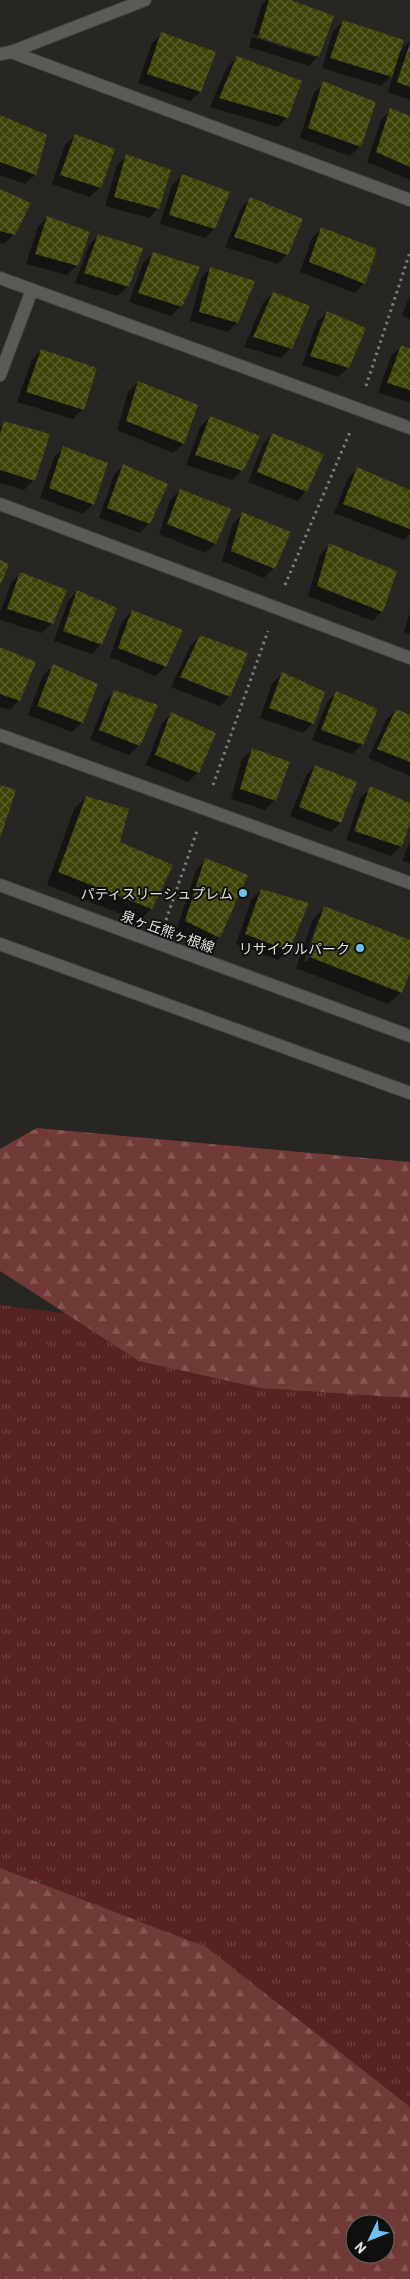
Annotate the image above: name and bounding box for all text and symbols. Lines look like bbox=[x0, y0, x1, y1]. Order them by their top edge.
place label: パティスリーシュプレム bbox=[80, 885, 233, 902]
marker: パティスリーシュプレム bbox=[237, 887, 249, 899]
street label: 泉ヶ丘熊ヶ根線 bbox=[119, 906, 217, 956]
place label: リサイクルパーク bbox=[239, 940, 350, 957]
marker: リサイクルパーク bbox=[354, 942, 366, 954]
north arrow bbox=[345, 2214, 395, 2264]
text: N bbox=[351, 2239, 370, 2257]

